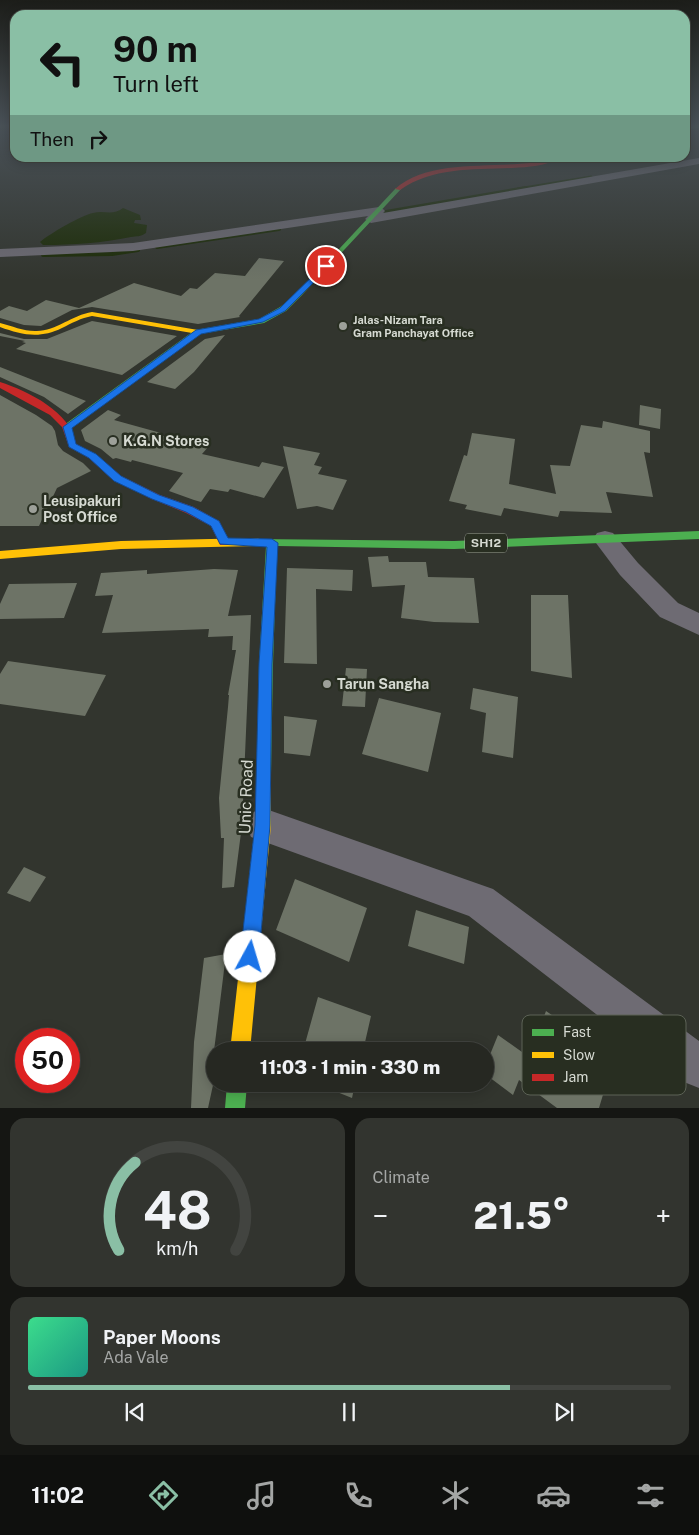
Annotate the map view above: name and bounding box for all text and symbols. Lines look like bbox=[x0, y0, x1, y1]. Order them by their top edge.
text: 90 m bbox=[113, 29, 198, 70]
icon: left bbox=[30, 30, 95, 95]
text: Turn left bbox=[113, 71, 199, 97]
icon: right bbox=[84, 125, 112, 153]
text: Then bbox=[30, 128, 74, 150]
pin bbox=[305, 245, 347, 287]
icon: arrive bbox=[312, 252, 340, 280]
place label: Jalas-Nizam Tara Gram Panchayat Office bbox=[353, 314, 474, 339]
marker: Jalas-Nizam Tara Gram Panchayat Office bbox=[337, 320, 349, 332]
place label: K.G.N Stores bbox=[123, 433, 209, 449]
marker: K.G.N Stores bbox=[107, 435, 119, 447]
place label: Leusipakuri Post Office bbox=[43, 493, 121, 525]
marker: Leusipakuri Post Office bbox=[27, 503, 39, 515]
road number: SH12 bbox=[465, 534, 507, 552]
place label: Tarun Sangha bbox=[337, 676, 429, 692]
marker: Tarun Sangha bbox=[321, 678, 333, 690]
street label: Unic Road bbox=[235, 759, 257, 835]
position arrow bbox=[223, 930, 275, 982]
legend bbox=[522, 1015, 686, 1095]
text: Fast bbox=[563, 1024, 591, 1040]
speed limit sign: 50 bbox=[15, 1028, 80, 1093]
text: Slow bbox=[563, 1047, 595, 1063]
text: 11:03 · 1 min · 330 m bbox=[260, 1056, 440, 1078]
text: Jam bbox=[563, 1069, 588, 1085]
text: Climate bbox=[373, 1168, 430, 1187]
text: 48 bbox=[143, 1180, 212, 1241]
text: 21.5° bbox=[473, 1193, 570, 1238]
text: − bbox=[373, 1199, 388, 1232]
text: + bbox=[655, 1199, 671, 1232]
text: km/h bbox=[156, 1238, 198, 1259]
text: Paper Moons bbox=[103, 1326, 221, 1348]
text: Ada Vale bbox=[103, 1348, 168, 1367]
icon: previous bbox=[121, 1398, 149, 1426]
icon: pause bbox=[335, 1398, 363, 1426]
icon: next bbox=[550, 1398, 578, 1426]
icon: directions bbox=[146, 1478, 181, 1513]
icon: music bbox=[244, 1478, 279, 1513]
icon: phone bbox=[341, 1478, 376, 1513]
icon: climate bbox=[438, 1478, 473, 1513]
icon: car bbox=[536, 1478, 571, 1513]
icon: filters bbox=[633, 1478, 668, 1513]
text: 11:02 bbox=[31, 1482, 84, 1508]

